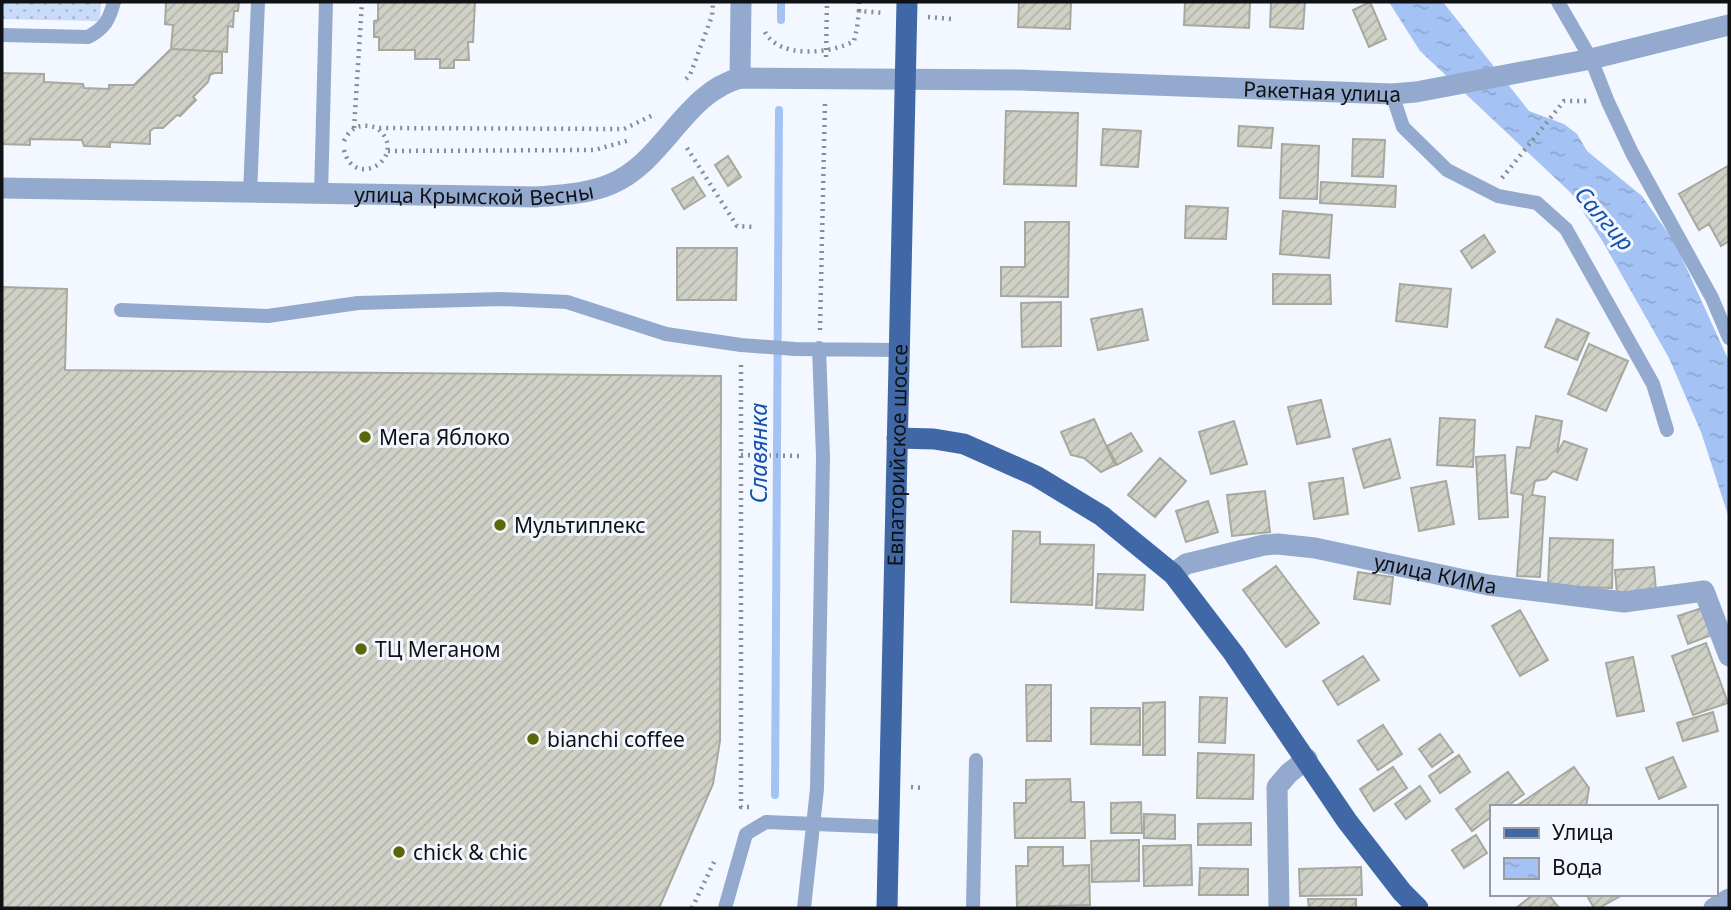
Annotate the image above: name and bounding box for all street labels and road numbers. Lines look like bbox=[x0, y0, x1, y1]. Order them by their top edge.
street label: Ракетная улица bbox=[1243, 74, 1402, 108]
street label: улица Крымской Весны bbox=[354, 176, 596, 211]
street label: Евпаторийское шоссе bbox=[881, 344, 913, 567]
street label: улица КИМа bbox=[1371, 547, 1498, 600]

